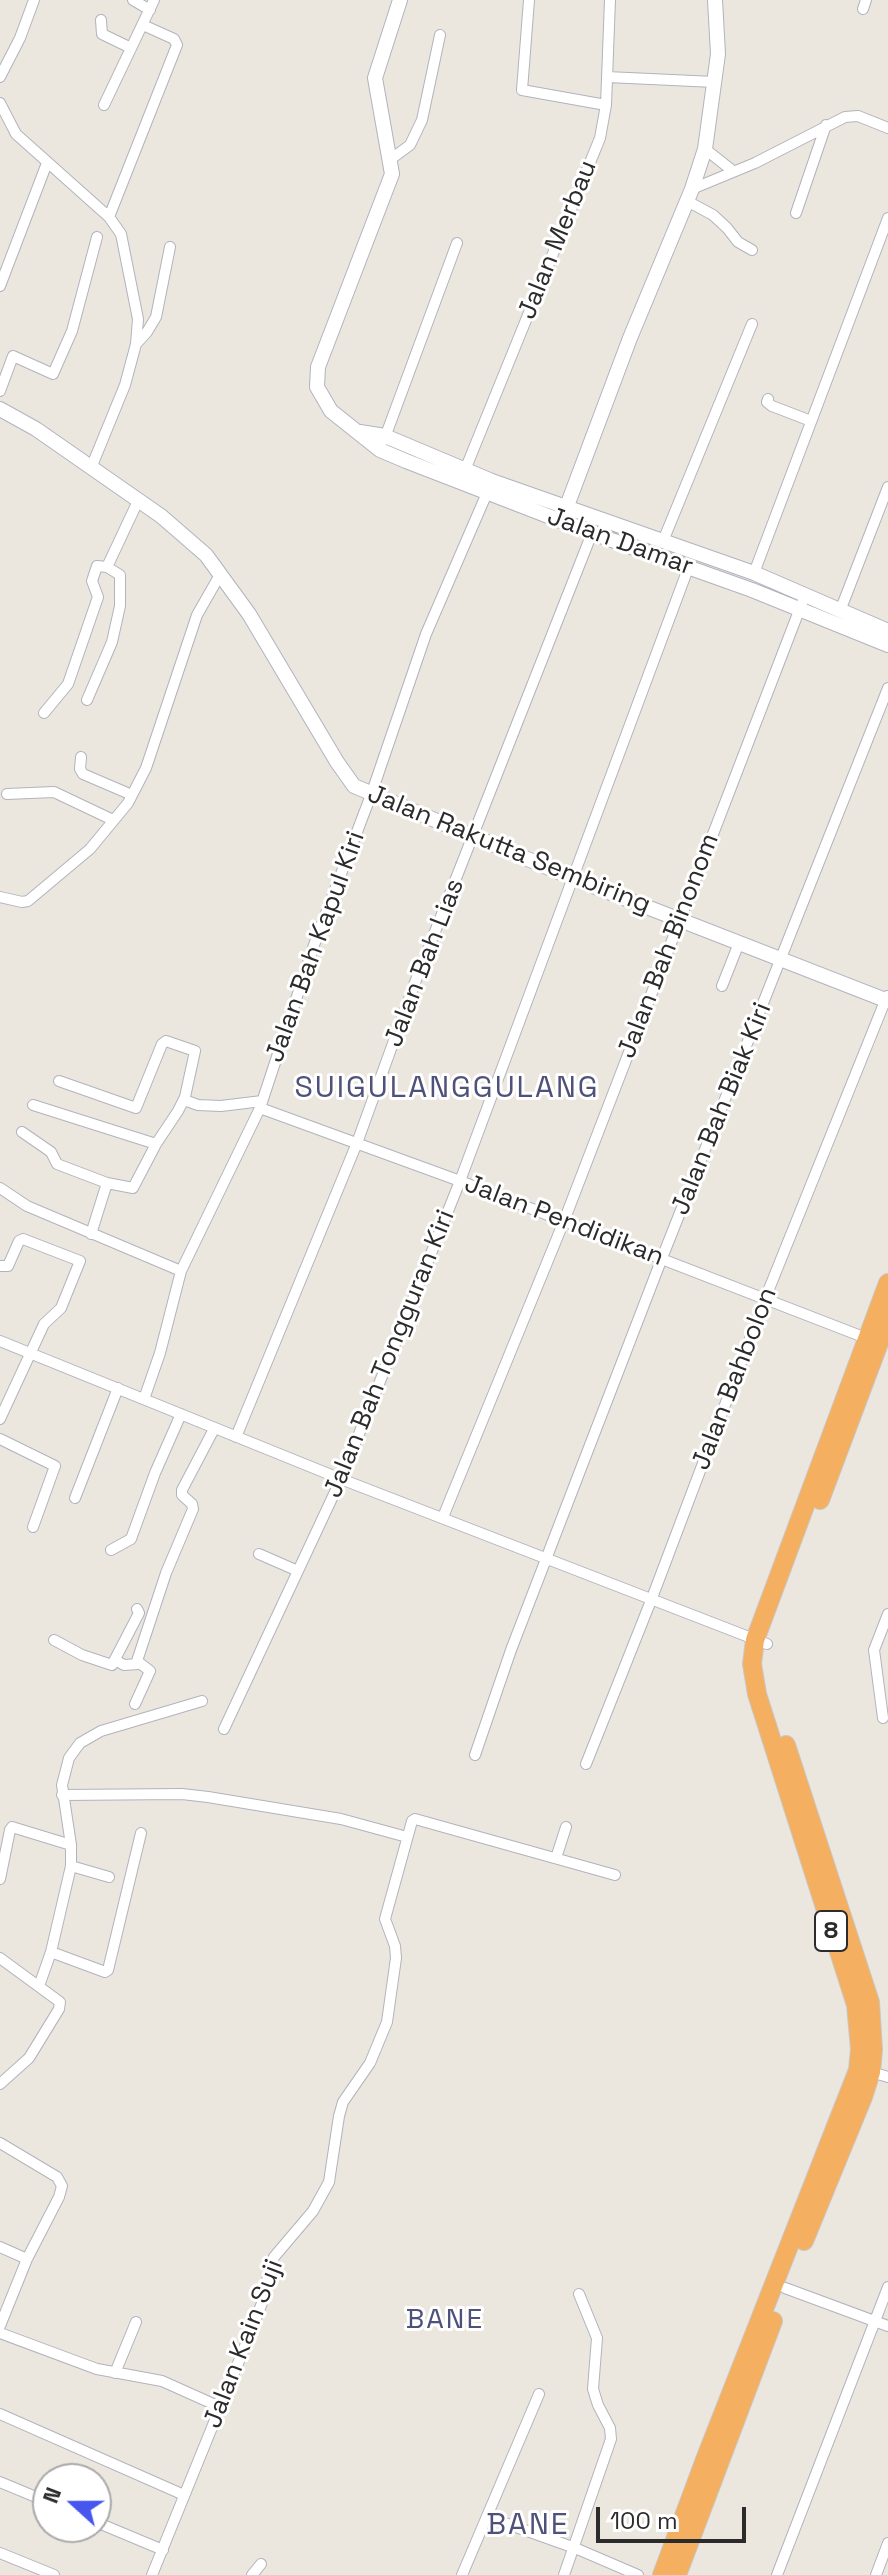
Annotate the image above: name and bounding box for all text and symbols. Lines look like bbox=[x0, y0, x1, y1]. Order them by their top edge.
street label: Jalan Merbau bbox=[512, 156, 604, 324]
street label: Jalan Damar bbox=[543, 501, 697, 583]
street label: Jalan Rakutta Sembiring bbox=[363, 779, 655, 921]
street label: Jalan Bah Kapul Kiri bbox=[260, 827, 372, 1067]
street label: Jalan Bah Binonom bbox=[612, 829, 726, 1063]
street label: Jalan Bah Lias bbox=[379, 875, 471, 1051]
street label: Jalan Bah Biak Kiri bbox=[665, 998, 779, 1220]
district label: SUIGULANGGULANG bbox=[294, 1071, 600, 1107]
street label: Jalan Pendidikan bbox=[460, 1169, 668, 1273]
street label: Jalan Bah Tongguran Kiri bbox=[318, 1205, 462, 1503]
street label: Jalan Bahbolon bbox=[686, 1283, 784, 1475]
road number: 8 bbox=[815, 1911, 847, 1951]
street label: Jalan Kain Suji bbox=[198, 2255, 290, 2433]
district label: BANE bbox=[406, 2303, 484, 2337]
north arrow bbox=[32, 2463, 112, 2543]
text: N bbox=[36, 2483, 67, 2507]
scale bar bbox=[600, 2491, 750, 2541]
text: 100 m bbox=[610, 2505, 678, 2536]
district label: BANE bbox=[486, 2508, 570, 2544]

